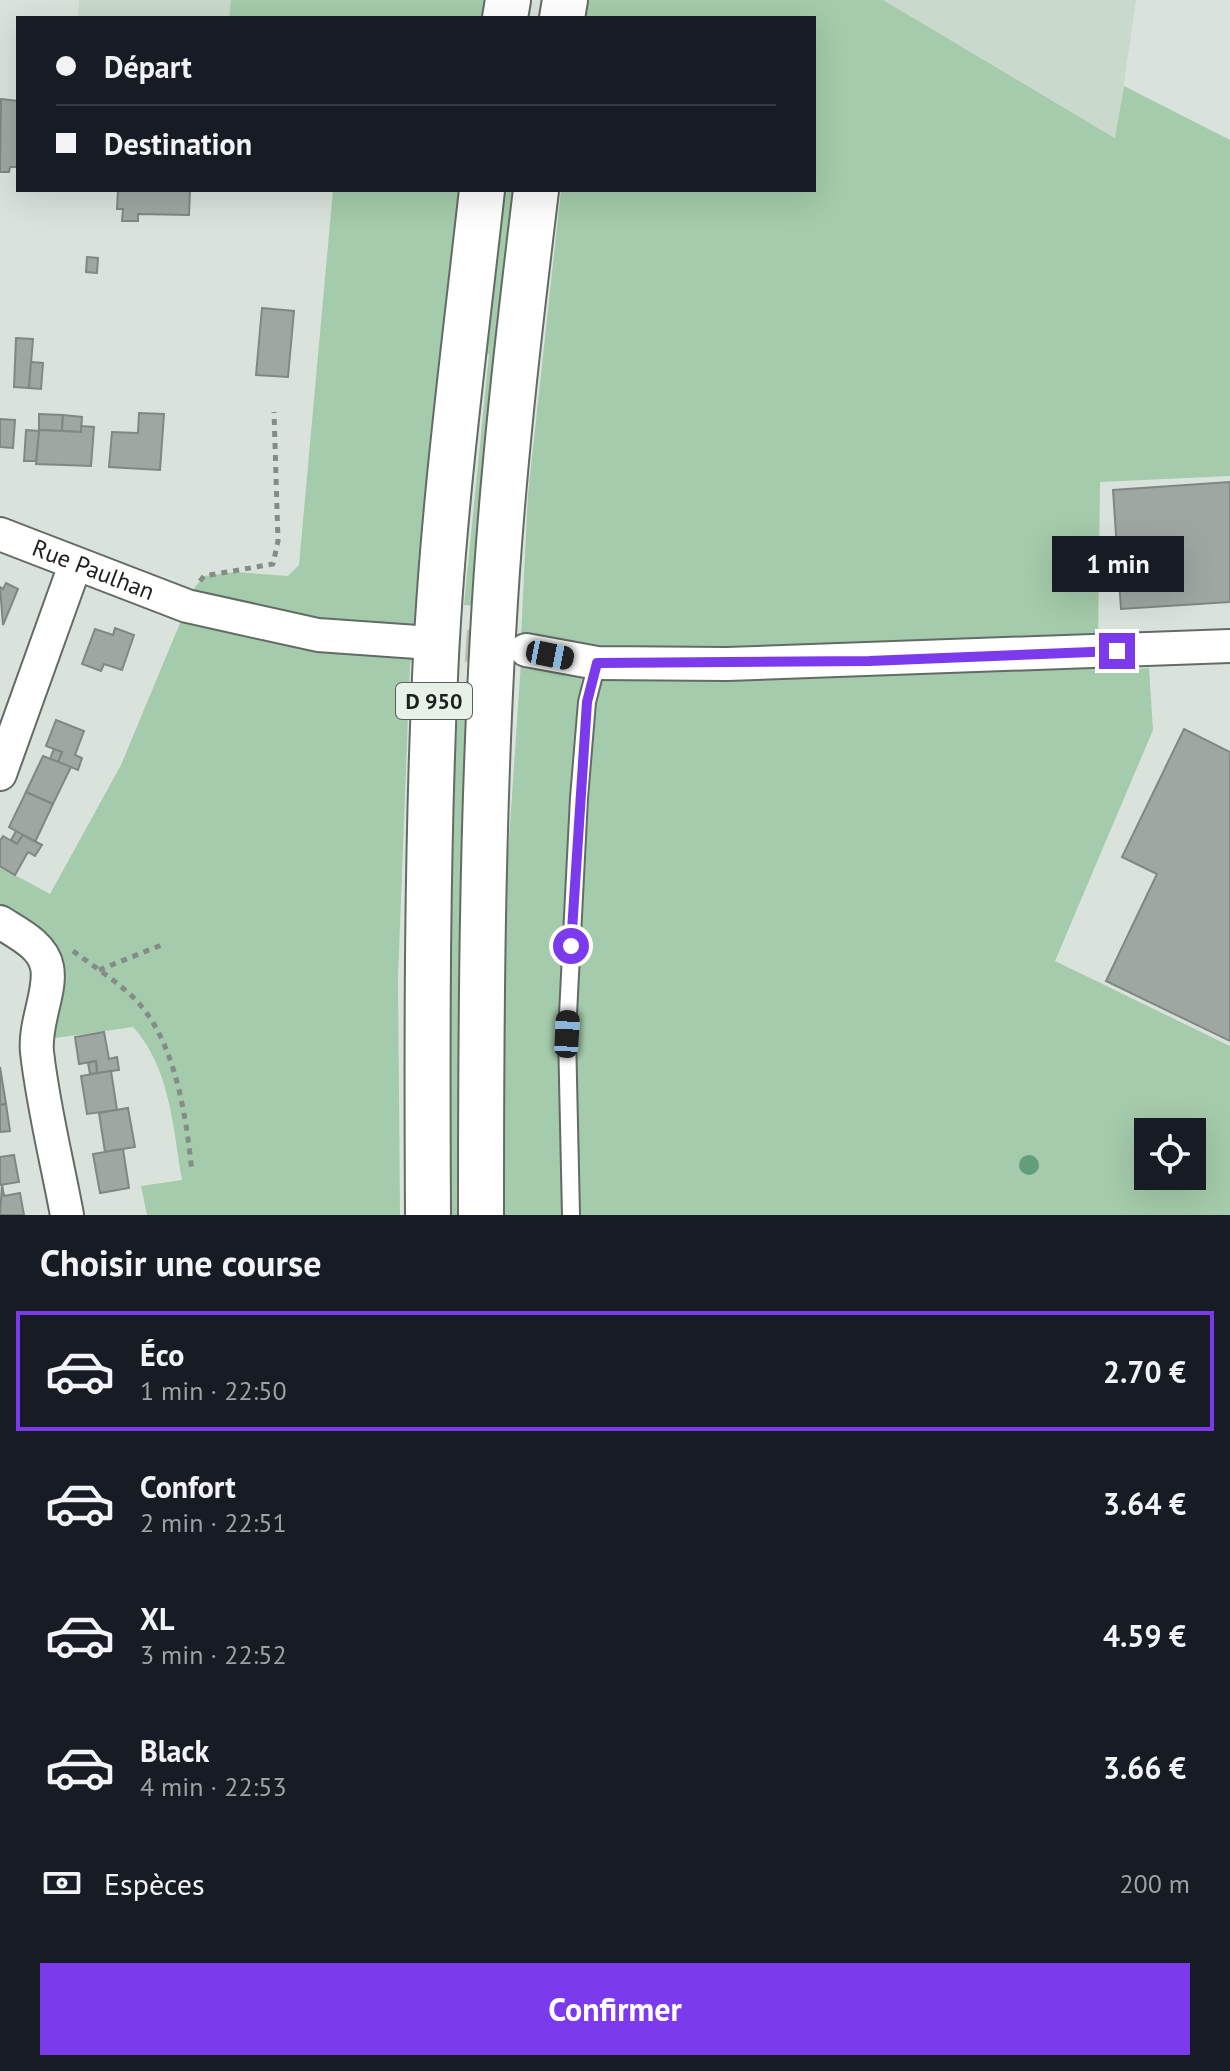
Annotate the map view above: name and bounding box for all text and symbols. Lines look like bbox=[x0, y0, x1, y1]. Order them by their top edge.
text: Départ bbox=[104, 47, 192, 86]
text: Destination bbox=[104, 124, 252, 163]
street label: Rue Paulhan bbox=[28, 532, 159, 607]
callout: 1 min bbox=[1051, 535, 1183, 591]
text: 1 min bbox=[1086, 547, 1150, 580]
route end bbox=[1099, 633, 1135, 669]
car bbox=[524, 639, 576, 671]
road number: D 950 bbox=[396, 683, 472, 719]
route start bbox=[553, 928, 589, 964]
car bbox=[554, 1009, 580, 1059]
map controls bbox=[1134, 1118, 1206, 1190]
button: locate bbox=[1134, 1118, 1206, 1190]
text: Choisir une course bbox=[40, 1239, 322, 1286]
icon: car bbox=[44, 1335, 116, 1407]
text: Éco bbox=[140, 1335, 184, 1374]
text: 2.70 € bbox=[1103, 1352, 1186, 1391]
text: 1 min · 22:50 bbox=[140, 1374, 287, 1407]
icon: car bbox=[44, 1467, 116, 1539]
text: Confort bbox=[140, 1467, 236, 1506]
text: 3.64 € bbox=[1103, 1484, 1186, 1523]
text: 2 min · 22:51 bbox=[140, 1506, 287, 1539]
icon: car bbox=[44, 1599, 116, 1671]
text: XL bbox=[140, 1599, 174, 1638]
text: 4.59 € bbox=[1103, 1616, 1186, 1655]
text: 3 min · 22:52 bbox=[140, 1638, 287, 1671]
icon: car bbox=[44, 1731, 116, 1803]
text: Black bbox=[140, 1731, 209, 1770]
text: 3.66 € bbox=[1103, 1748, 1186, 1787]
text: 4 min · 22:53 bbox=[140, 1770, 287, 1803]
icon: cash bbox=[40, 1861, 84, 1905]
text: Espèces bbox=[104, 1864, 205, 1903]
text: 200 m bbox=[1119, 1867, 1190, 1900]
button: Confirmer bbox=[40, 1963, 1190, 2055]

